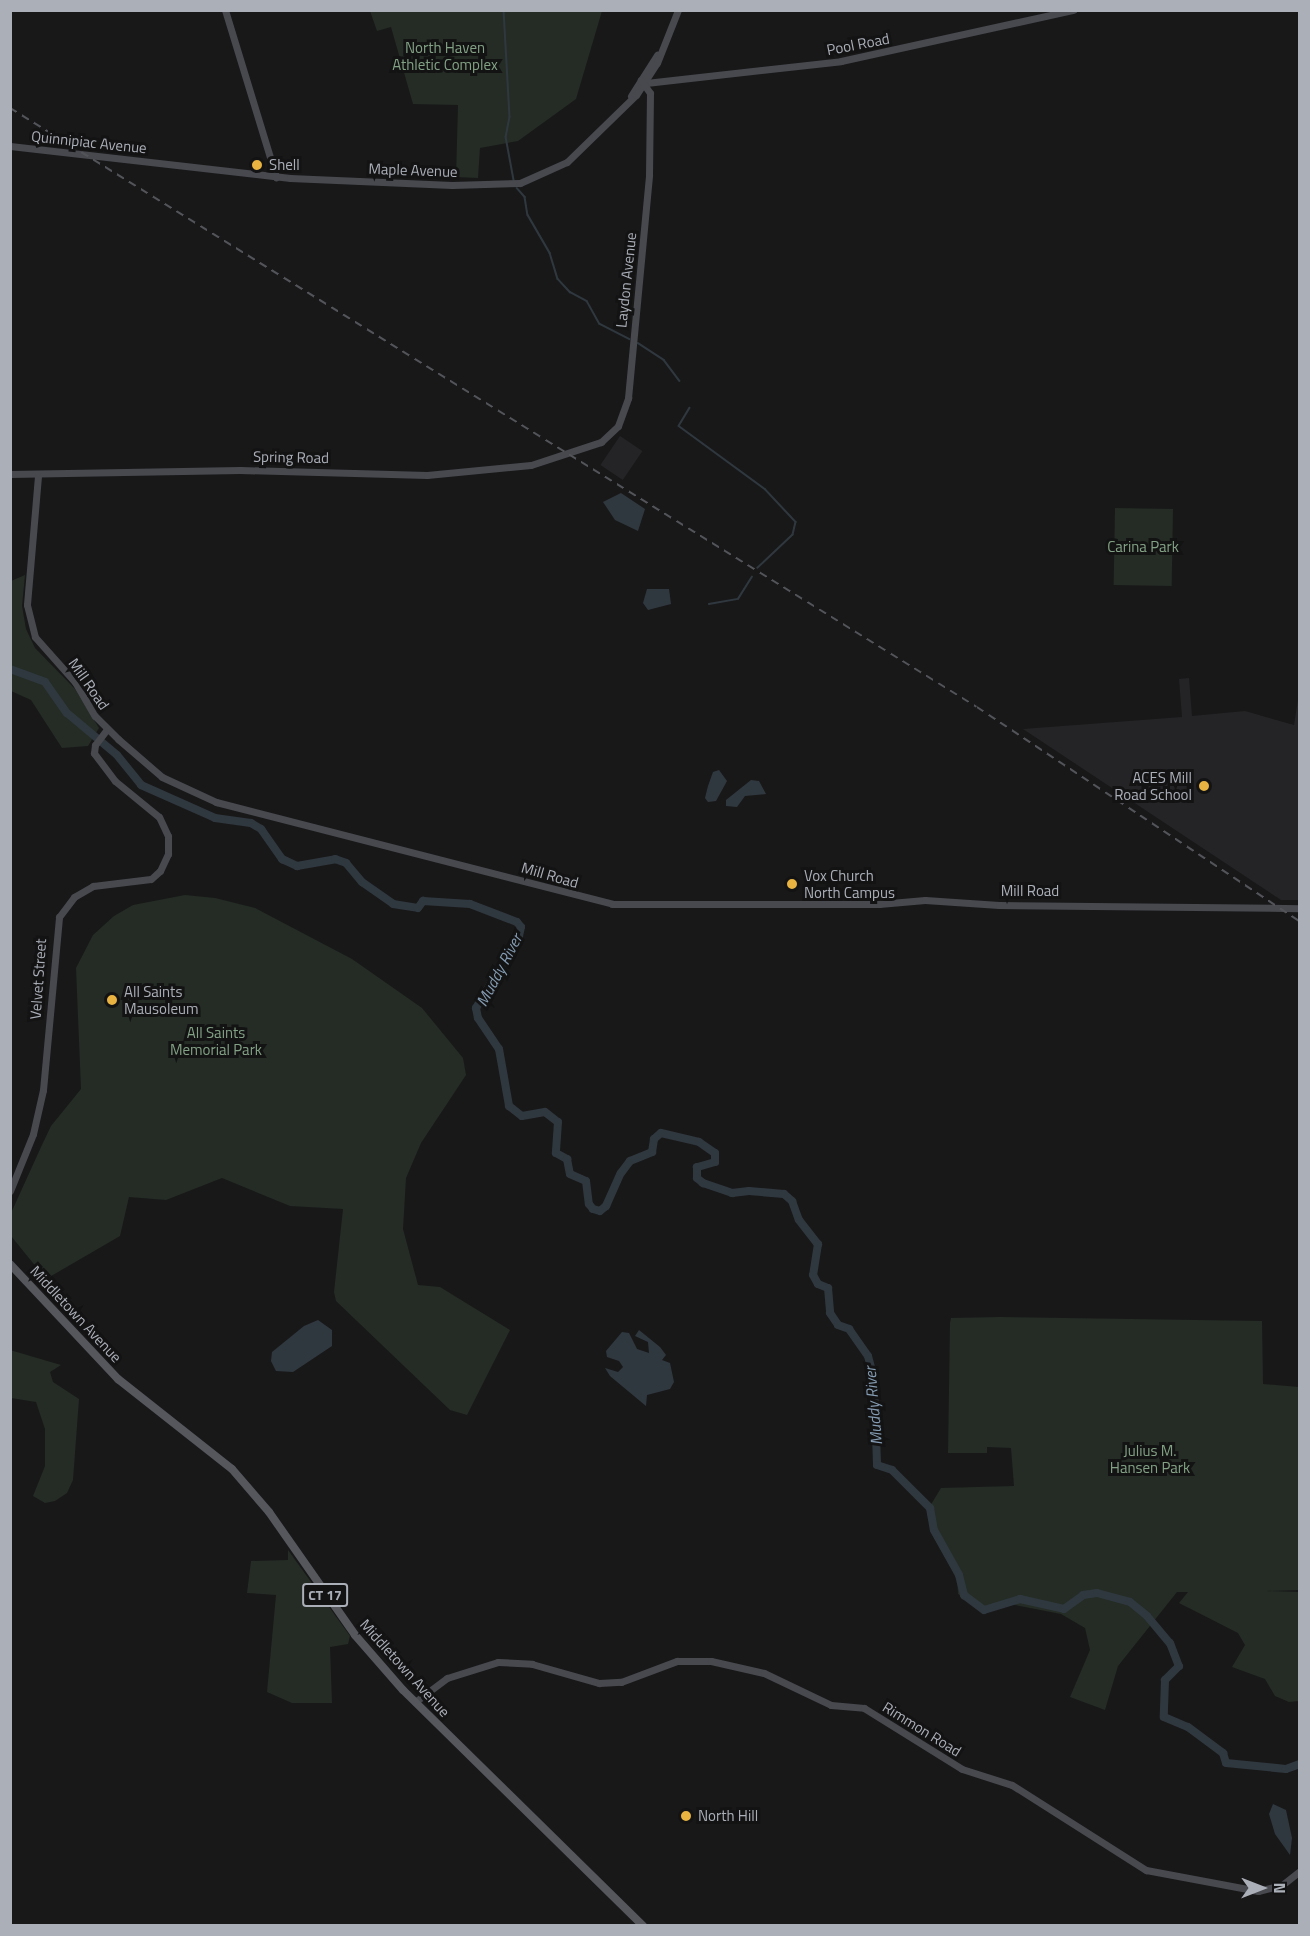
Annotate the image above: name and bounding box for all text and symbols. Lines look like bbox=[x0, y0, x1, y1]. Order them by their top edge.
street label: Pool Road bbox=[825, 29, 891, 59]
park label: North Haven Athletic Complex bbox=[392, 38, 498, 73]
street label: Quinnipiac Avenue bbox=[30, 127, 148, 157]
place label: Shell bbox=[269, 156, 300, 174]
marker: Shell bbox=[250, 158, 264, 172]
street label: Maple Avenue bbox=[368, 159, 458, 181]
street label: Laydon Avenue bbox=[612, 231, 640, 329]
street label: Spring Road bbox=[253, 447, 329, 467]
park label: Carina Park bbox=[1107, 538, 1179, 556]
street label: Mill Road bbox=[65, 655, 113, 713]
place label: ACES Mill Road School bbox=[1114, 768, 1192, 803]
marker: ACES Mill Road School bbox=[1197, 779, 1211, 793]
street label: Mill Road bbox=[519, 858, 581, 892]
place label: Vox Church North Campus bbox=[804, 866, 895, 901]
marker: Vox Church North Campus bbox=[785, 877, 799, 891]
street label: Mill Road bbox=[1001, 882, 1059, 900]
water label: Muddy River bbox=[472, 931, 526, 1009]
street label: Velvet Street bbox=[26, 938, 50, 1020]
place label: All Saints Mausoleum bbox=[124, 982, 199, 1017]
marker: All Saints Mausoleum bbox=[105, 993, 119, 1007]
park label: All Saints Memorial Park bbox=[170, 1023, 262, 1058]
street label: Middletown Avenue bbox=[27, 1262, 125, 1366]
water label: Muddy River bbox=[860, 1366, 886, 1446]
park label: Julius M. Hansen Park bbox=[1110, 1441, 1190, 1476]
road number: CT 17 bbox=[301, 1584, 349, 1606]
street label: Middletown Avenue bbox=[356, 1615, 454, 1721]
street label: Rimmon Road bbox=[879, 1698, 965, 1760]
place label: North Hill bbox=[698, 1807, 758, 1825]
marker: North Hill bbox=[679, 1809, 693, 1823]
north arrow bbox=[1232, 1858, 1292, 1918]
text: N bbox=[1268, 1882, 1292, 1894]

